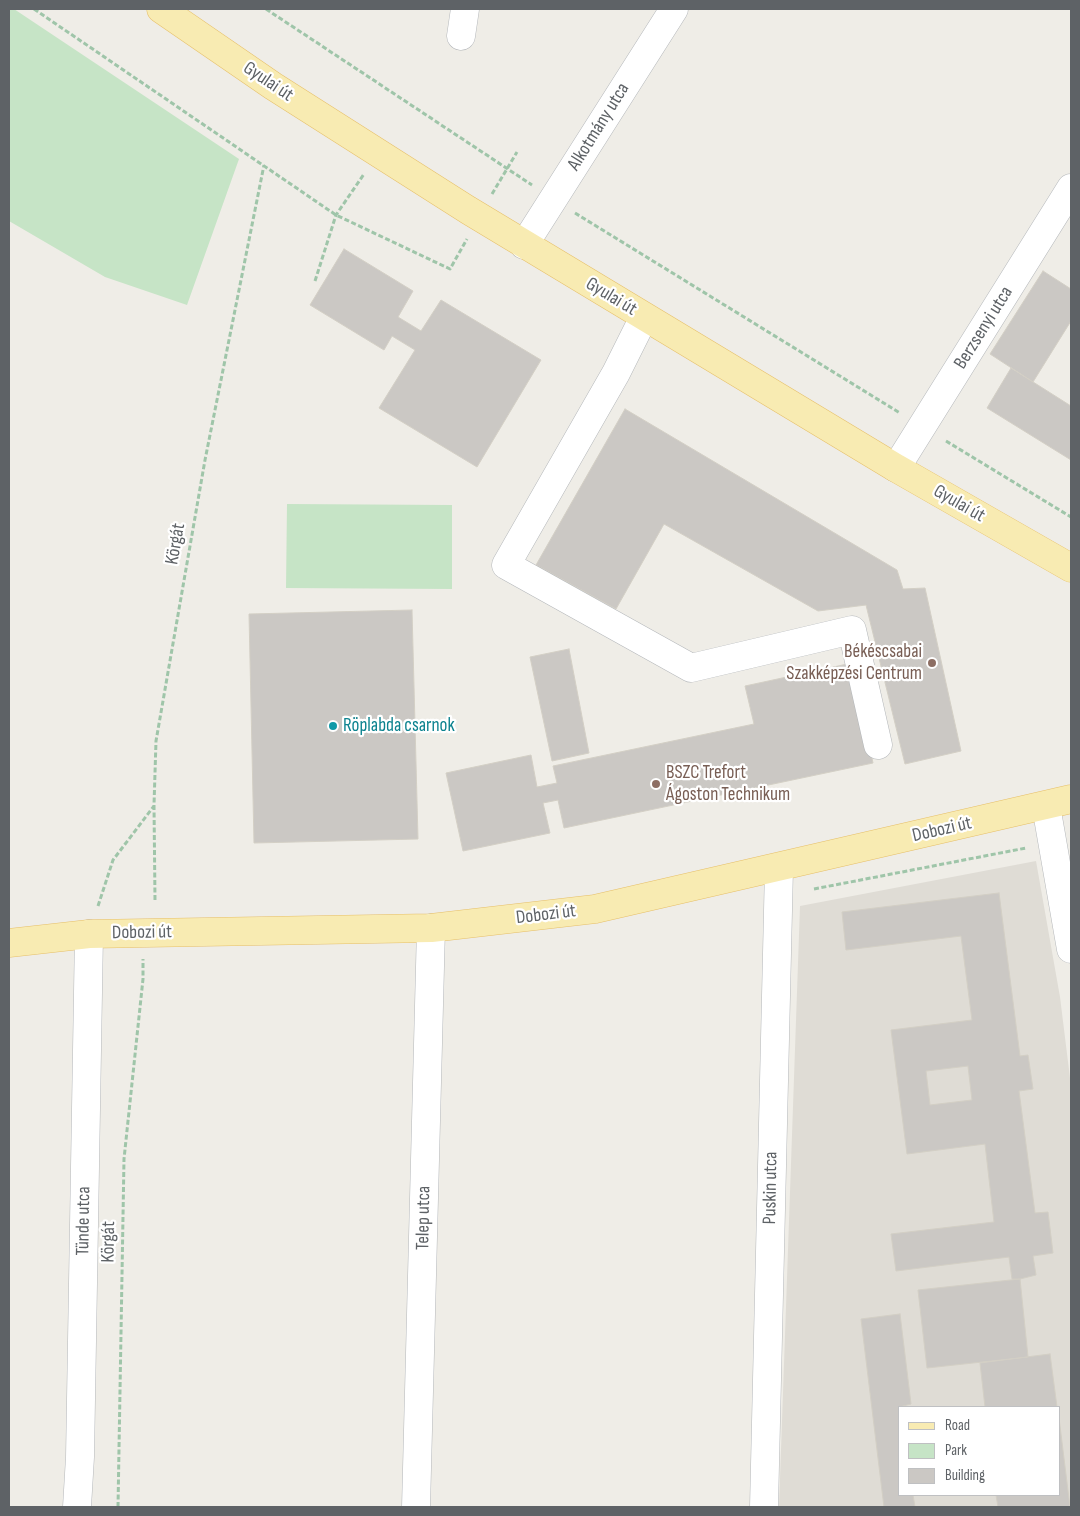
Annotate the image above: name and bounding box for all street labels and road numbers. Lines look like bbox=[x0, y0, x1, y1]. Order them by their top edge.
street label: Gyulai út bbox=[239, 57, 297, 107]
street label: Alkotmány utca bbox=[563, 79, 635, 175]
street label: Gyulai út bbox=[581, 273, 641, 321]
street label: Berzsenyi utca bbox=[950, 282, 1018, 374]
street label: Gyulai út bbox=[929, 480, 989, 528]
street label: Körgát bbox=[161, 522, 191, 566]
street label: Dobozi út bbox=[910, 812, 974, 848]
street label: Dobozi út bbox=[515, 900, 577, 930]
street label: Dobozi út bbox=[112, 921, 172, 945]
street label: Puskin utca bbox=[759, 1151, 783, 1225]
street label: Tünde utca bbox=[72, 1186, 96, 1256]
street label: Telep utca bbox=[412, 1186, 436, 1250]
street label: Körgát bbox=[97, 1221, 121, 1263]

